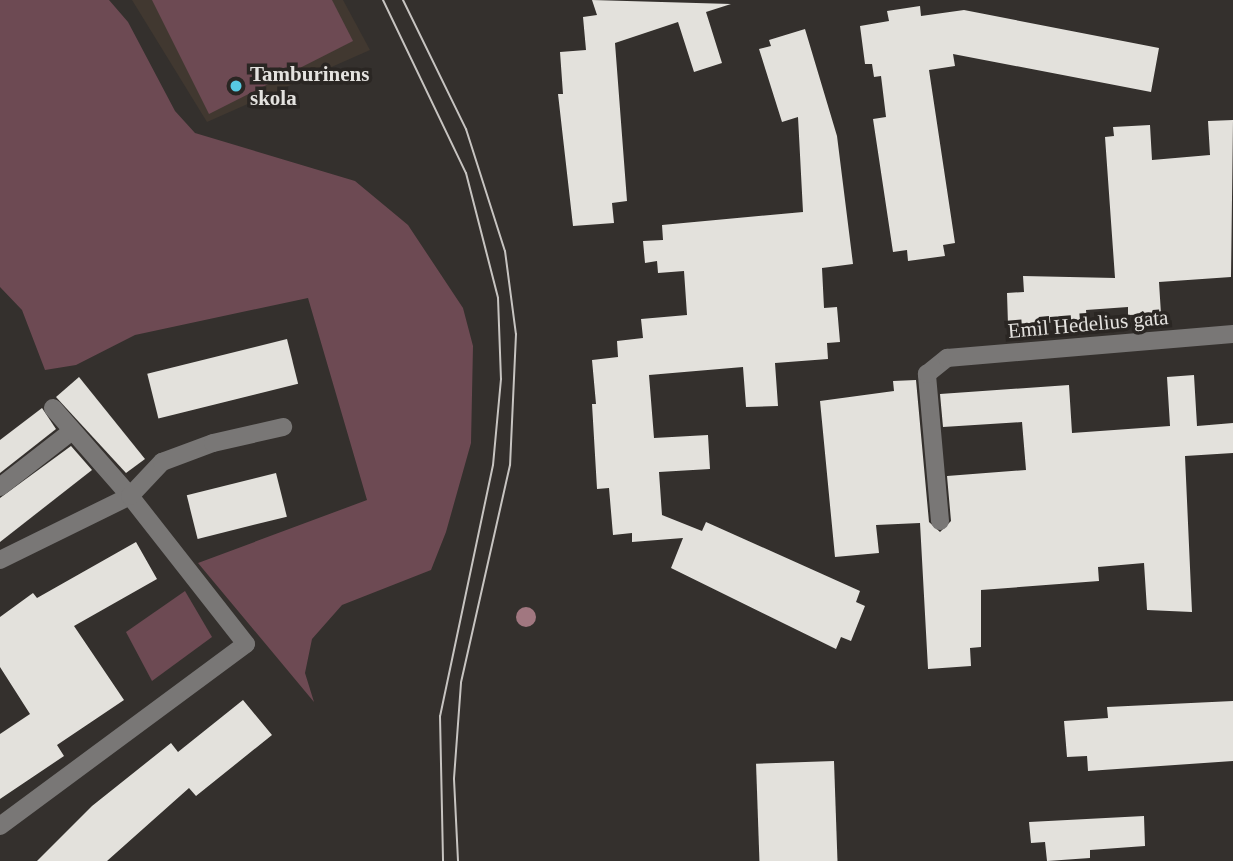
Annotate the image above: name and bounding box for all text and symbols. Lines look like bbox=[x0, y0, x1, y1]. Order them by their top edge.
place label: Tamburinens skola bbox=[250, 61, 369, 111]
marker: Tamburinens skola bbox=[228, 78, 244, 94]
street label: Emil Hedelius gata bbox=[1007, 304, 1169, 344]

